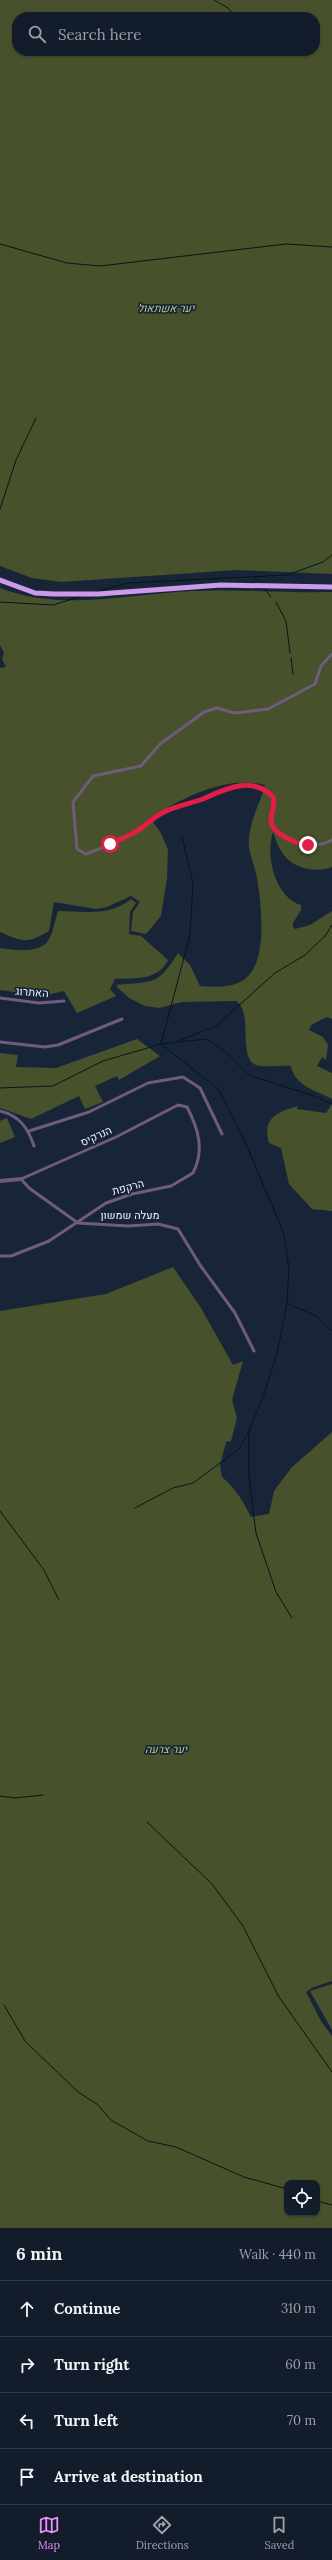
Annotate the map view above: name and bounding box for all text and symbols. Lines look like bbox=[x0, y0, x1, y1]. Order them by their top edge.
search box bbox=[12, 12, 320, 56]
icon: search bbox=[26, 23, 48, 45]
text: Search here bbox=[58, 25, 141, 44]
park label: יער אשתאול bbox=[138, 301, 196, 315]
route start bbox=[101, 835, 119, 853]
route end bbox=[299, 836, 317, 854]
street label: האתרוג bbox=[15, 984, 49, 1000]
street label: הנרקיס bbox=[78, 1123, 114, 1149]
street label: הרקפת bbox=[111, 1176, 145, 1198]
street label: מעלה שמשון bbox=[100, 1208, 160, 1222]
park label: יער צרעה bbox=[145, 1742, 189, 1756]
map controls bbox=[284, 2180, 320, 2216]
button: locate bbox=[284, 2180, 320, 2216]
text: 6 min bbox=[16, 2243, 62, 2265]
text: Walk · 440 m bbox=[239, 2246, 316, 2263]
icon: ahead bbox=[16, 2298, 38, 2320]
text: Continue bbox=[54, 2299, 120, 2318]
text: 310 m bbox=[281, 2300, 316, 2317]
icon: right bbox=[16, 2354, 38, 2376]
text: Turn right bbox=[54, 2355, 130, 2374]
text: 60 m bbox=[285, 2356, 316, 2373]
icon: left bbox=[16, 2410, 38, 2432]
text: Turn left bbox=[54, 2411, 118, 2430]
text: 70 m bbox=[287, 2412, 316, 2429]
icon: arrive bbox=[16, 2466, 38, 2488]
text: Arrive at destination bbox=[54, 2467, 203, 2486]
tab: Map bbox=[38, 2514, 60, 2552]
tab: Directions bbox=[136, 2514, 189, 2552]
tab: Saved bbox=[264, 2514, 294, 2552]

